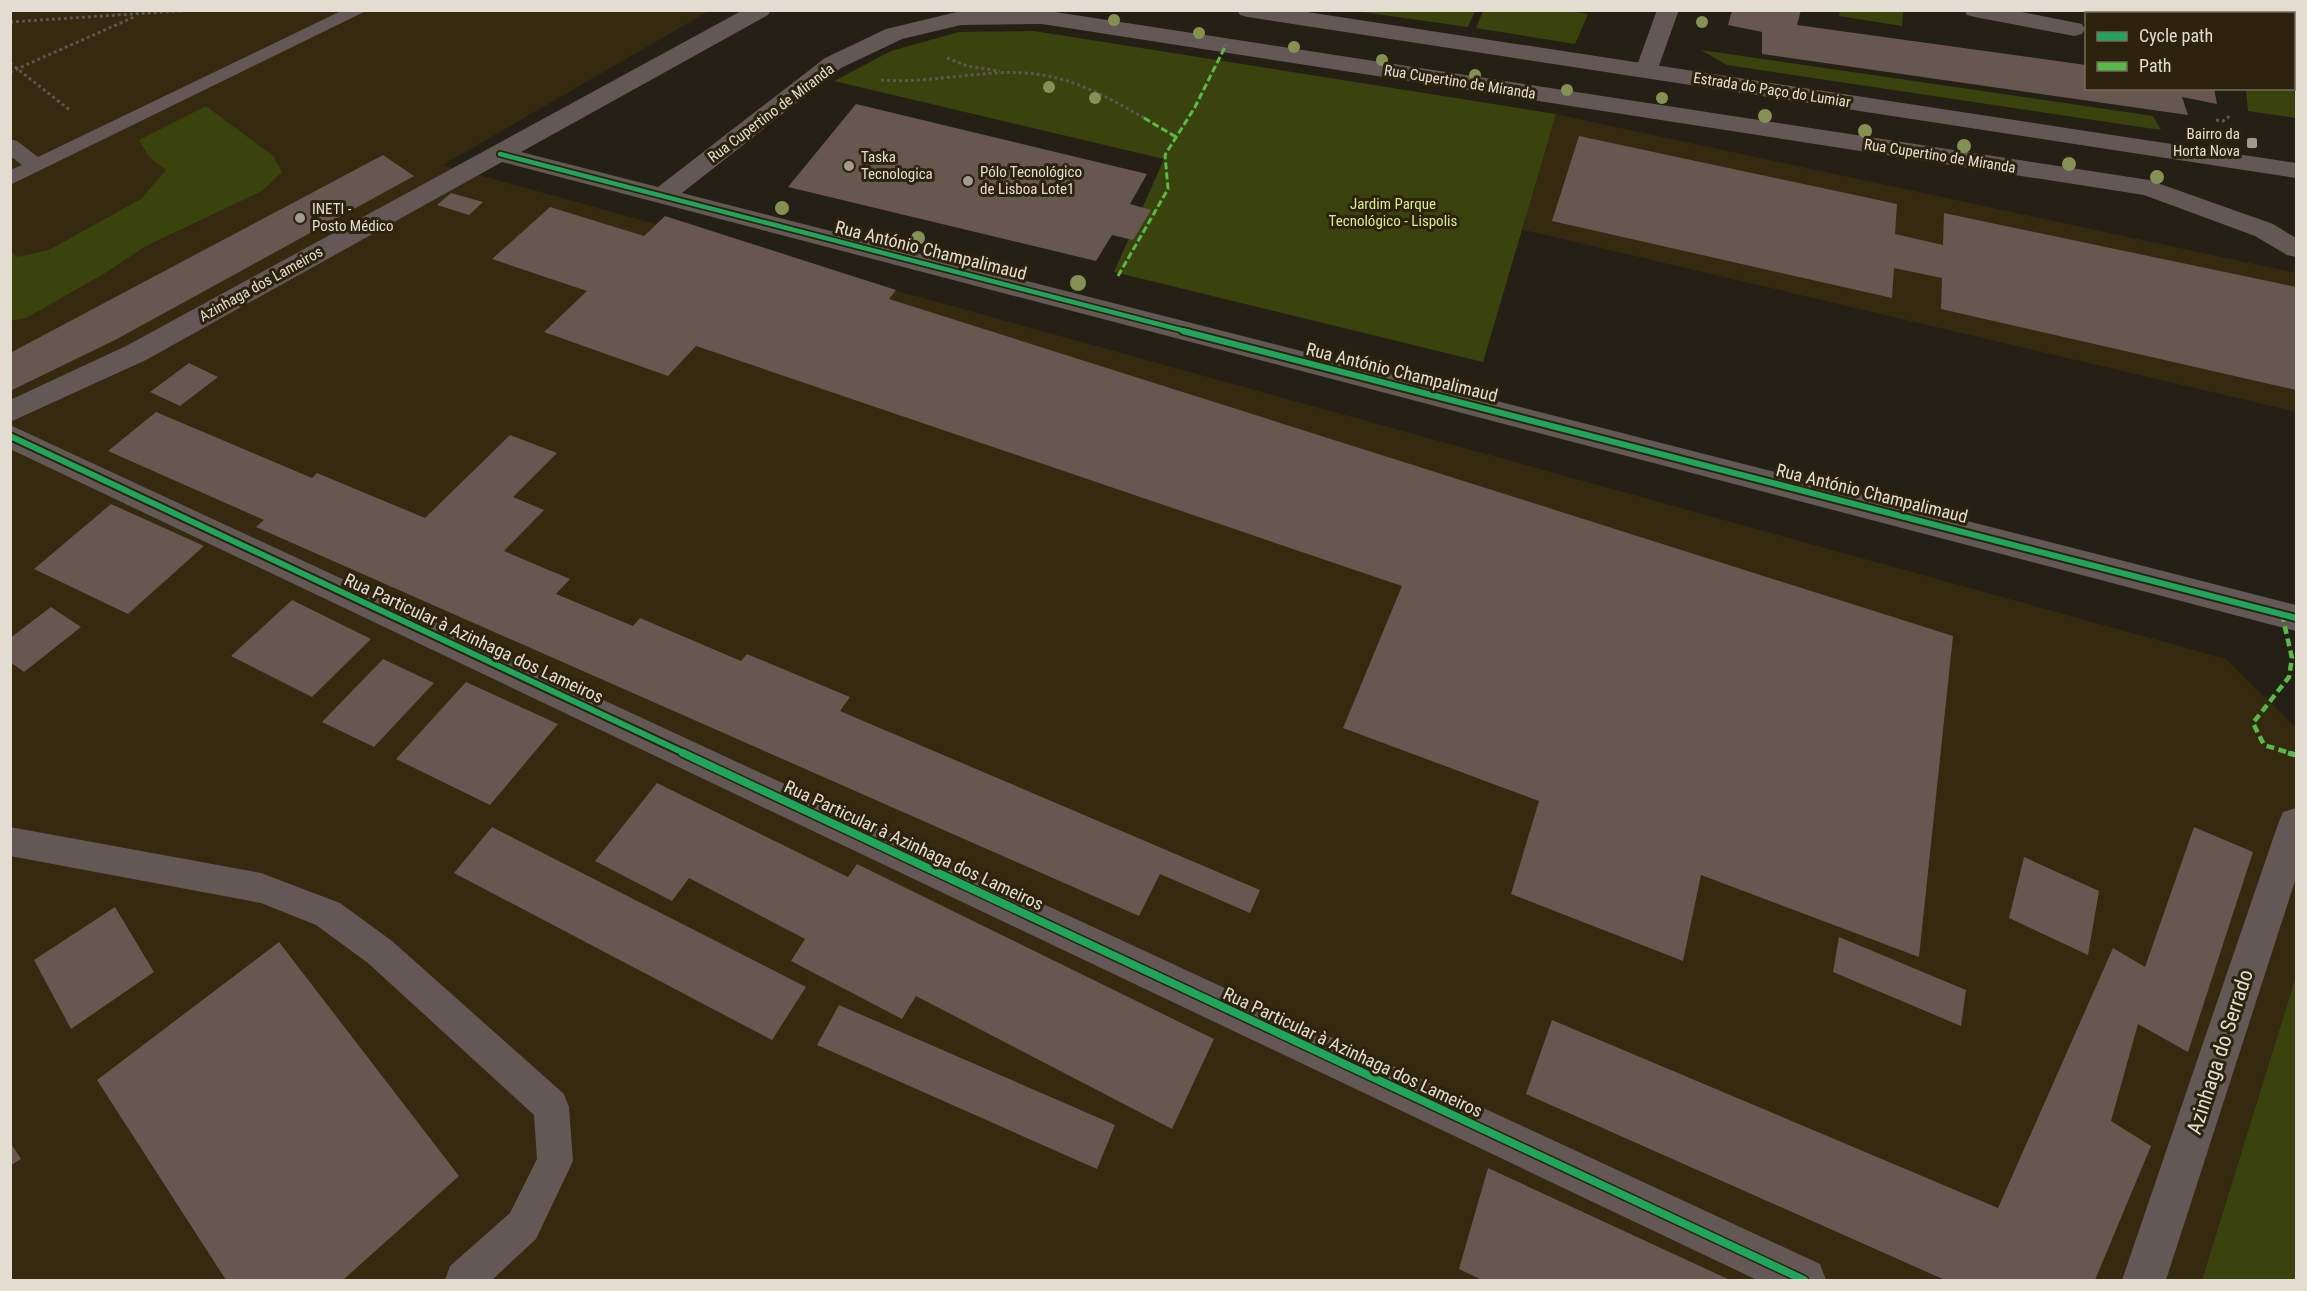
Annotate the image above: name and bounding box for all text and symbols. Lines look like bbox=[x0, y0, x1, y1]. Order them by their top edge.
legend bbox=[2085, 12, 2295, 90]
text: Cycle path bbox=[2139, 25, 2213, 46]
text: Path bbox=[2139, 55, 2172, 76]
street label: Rua Cupertino de Miranda bbox=[704, 60, 838, 166]
street label: Rua Cupertino de Miranda bbox=[1383, 61, 1537, 103]
street label: Estrada do Paço do Lumiar bbox=[1692, 69, 1852, 111]
place label: Bairro da Horta Nova bbox=[2173, 125, 2240, 160]
street label: Rua Cupertino de Miranda bbox=[1863, 135, 2017, 177]
marker: Bairro da Horta Nova bbox=[2245, 136, 2259, 150]
place label: Taska Tecnologica bbox=[861, 148, 933, 183]
marker: Taska Tecnologica bbox=[842, 159, 856, 173]
place label: Pólo Tecnológico de Lisboa Lote1 bbox=[980, 163, 1082, 198]
marker: Pólo Tecnológico de Lisboa Lote1 bbox=[961, 174, 975, 188]
park label: Jardim Parque Tecnológico - Lispolis bbox=[1329, 195, 1458, 230]
place label: INETI - Posto Médico bbox=[312, 200, 394, 235]
marker: INETI - Posto Médico bbox=[293, 211, 307, 225]
street label: Rua António Champalimaud bbox=[833, 216, 1029, 284]
street label: Azinhaga dos Lameiros bbox=[196, 242, 326, 325]
street label: Rua António Champalimaud bbox=[1304, 338, 1500, 406]
street label: Rua António Champalimaud bbox=[1774, 459, 1970, 527]
street label: Rua Particular à Azinhaga dos Lameiros bbox=[341, 569, 607, 707]
street label: Rua Particular à Azinhaga dos Lameiros bbox=[781, 776, 1047, 914]
street label: Azinhaga do Serrado bbox=[2182, 967, 2258, 1137]
street label: Rua Particular à Azinhaga dos Lameiros bbox=[1220, 983, 1486, 1121]

